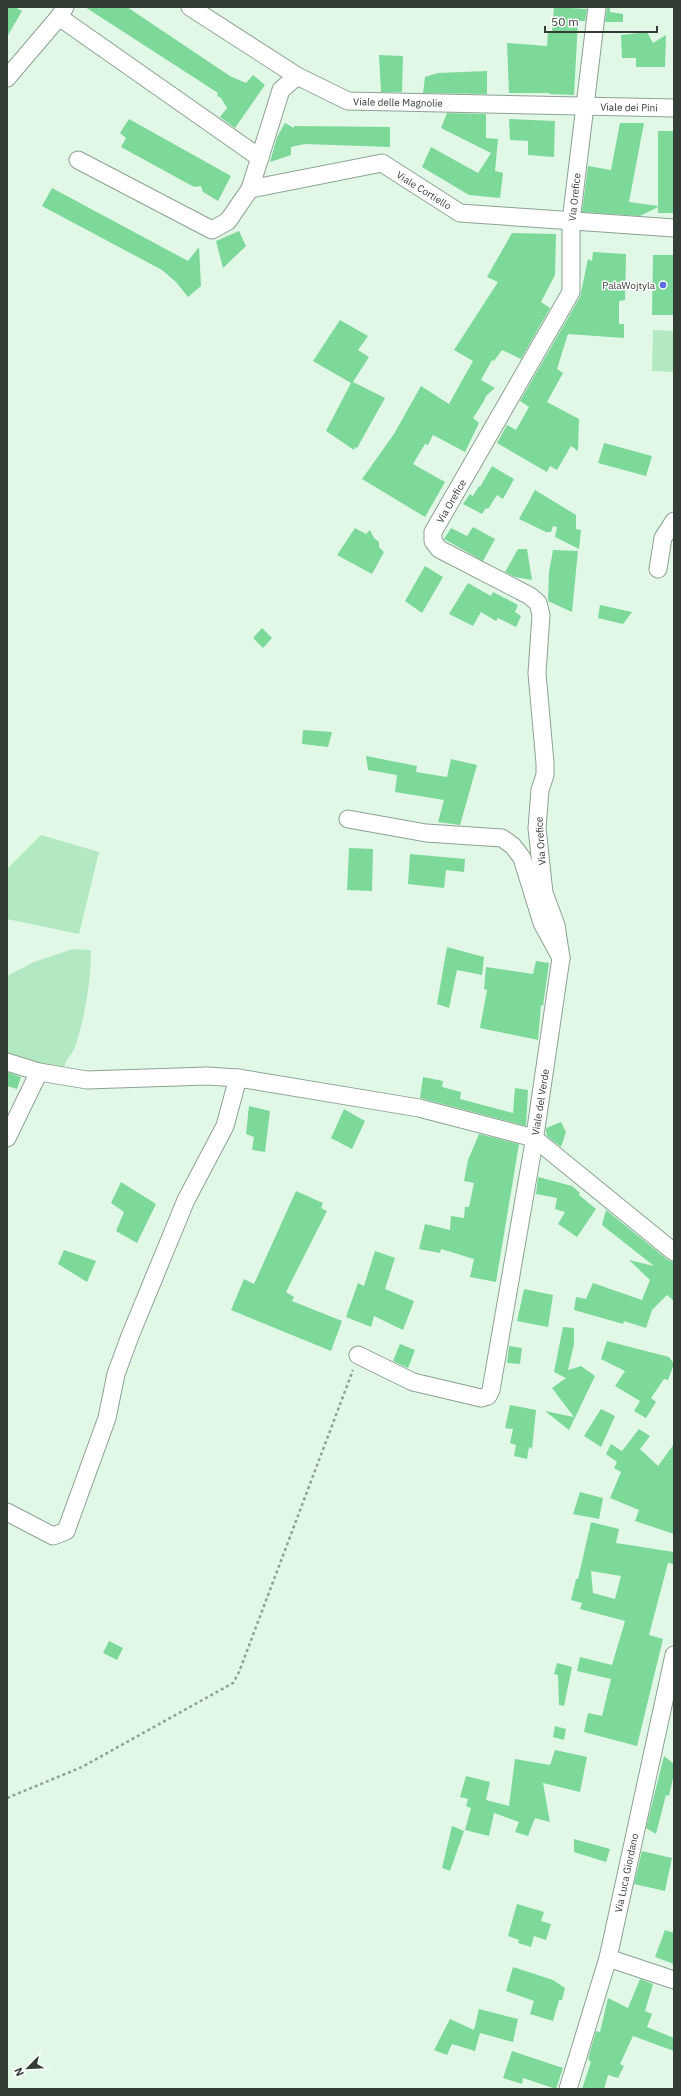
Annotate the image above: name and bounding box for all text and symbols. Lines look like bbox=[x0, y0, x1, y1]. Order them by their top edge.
scale bar bbox=[545, 8, 657, 34]
text: 50 m bbox=[551, 14, 579, 29]
street label: Viale delle Magnolie bbox=[353, 95, 443, 110]
street label: Viale dei Pini bbox=[600, 101, 658, 114]
street label: Viale Cortiello bbox=[394, 168, 454, 213]
street label: Via Orefice bbox=[565, 172, 584, 222]
place label: PalaWojtyla bbox=[602, 279, 656, 292]
marker: PalaWojtyla bbox=[658, 280, 668, 290]
street label: Via Orefice bbox=[434, 477, 469, 526]
street label: Via Orefice bbox=[532, 816, 549, 866]
street label: Viale del Verde bbox=[529, 1067, 552, 1136]
street label: Via Luca Giordano bbox=[612, 1832, 641, 1914]
north arrow bbox=[8, 2048, 48, 2088]
text: N bbox=[11, 2066, 27, 2079]

